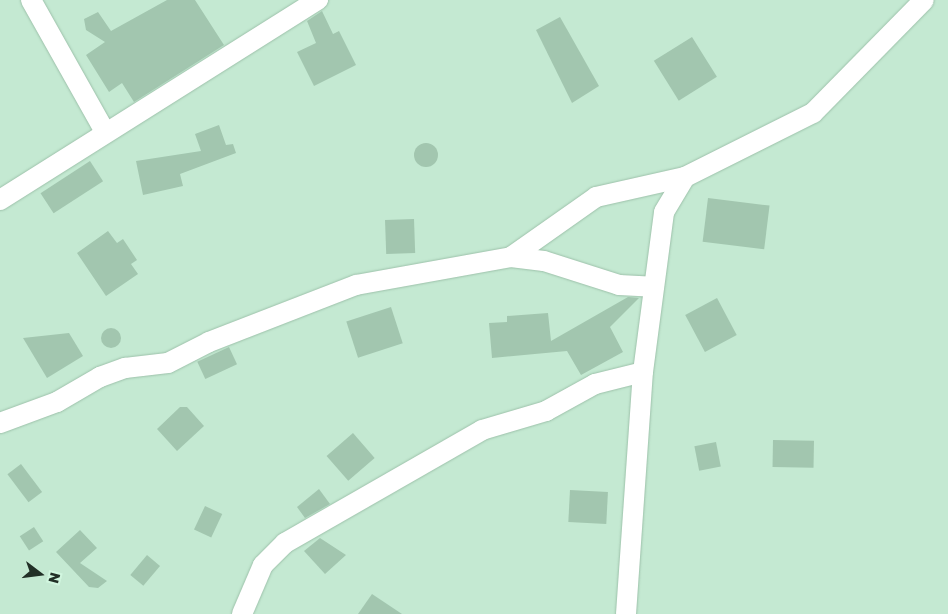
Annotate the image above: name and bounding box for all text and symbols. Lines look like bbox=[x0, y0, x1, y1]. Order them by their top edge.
north arrow bbox=[15, 549, 65, 599]
text: N bbox=[45, 571, 65, 585]

